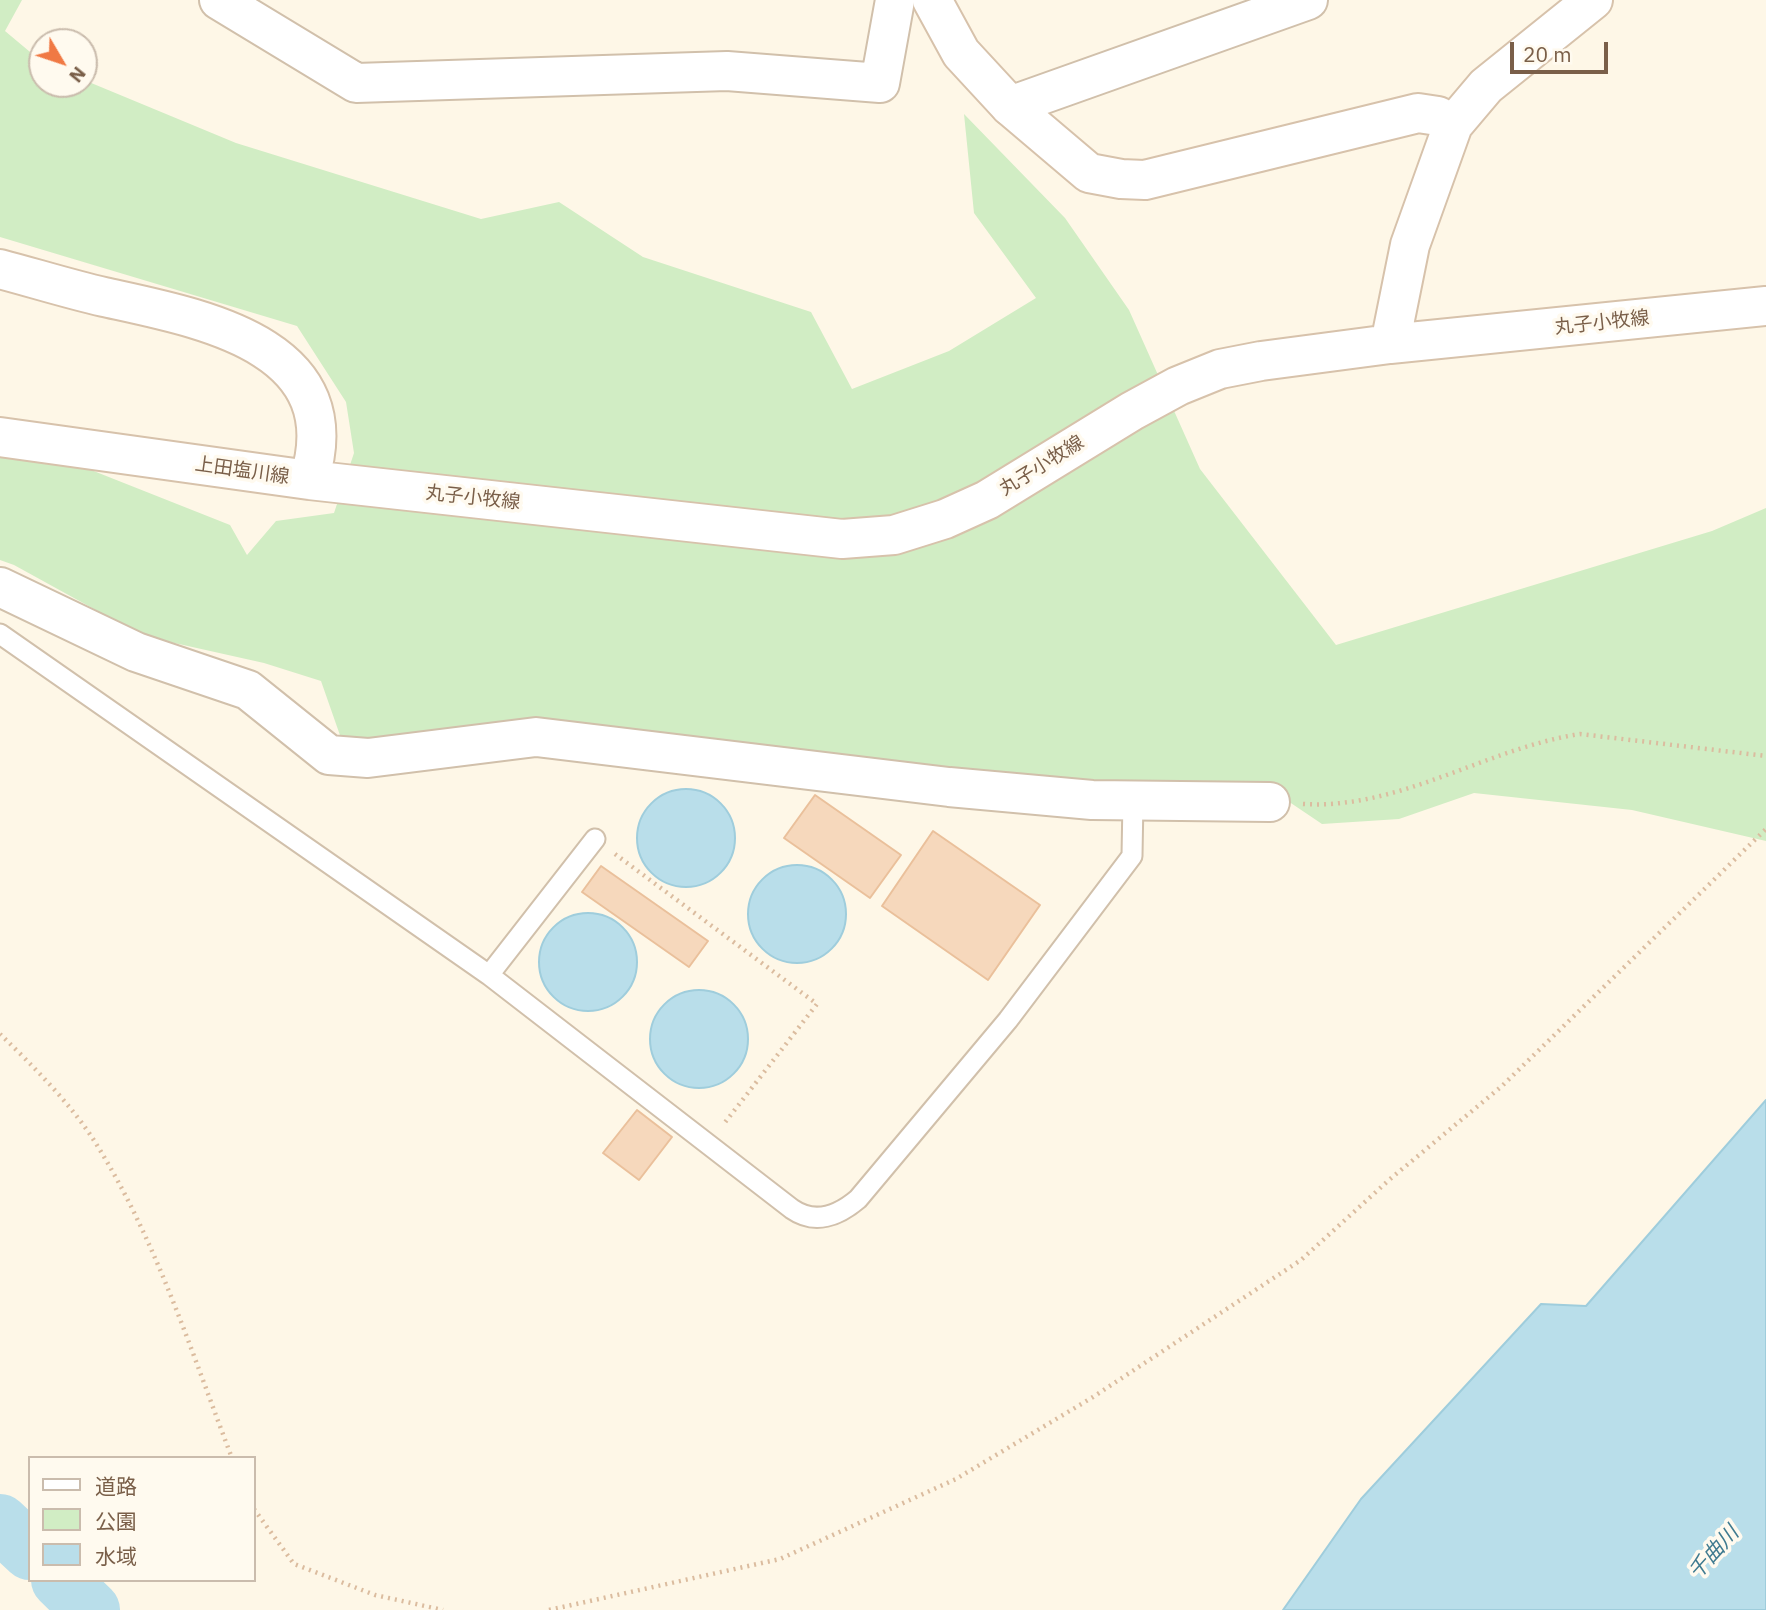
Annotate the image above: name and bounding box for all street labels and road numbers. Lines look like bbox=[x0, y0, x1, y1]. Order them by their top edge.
street label: 丸子小牧線 bbox=[1554, 307, 1650, 339]
street label: 丸子小牧線 bbox=[996, 431, 1088, 501]
street label: 上田塩川線 bbox=[193, 453, 291, 489]
street label: 丸子小牧線 bbox=[425, 482, 521, 514]

